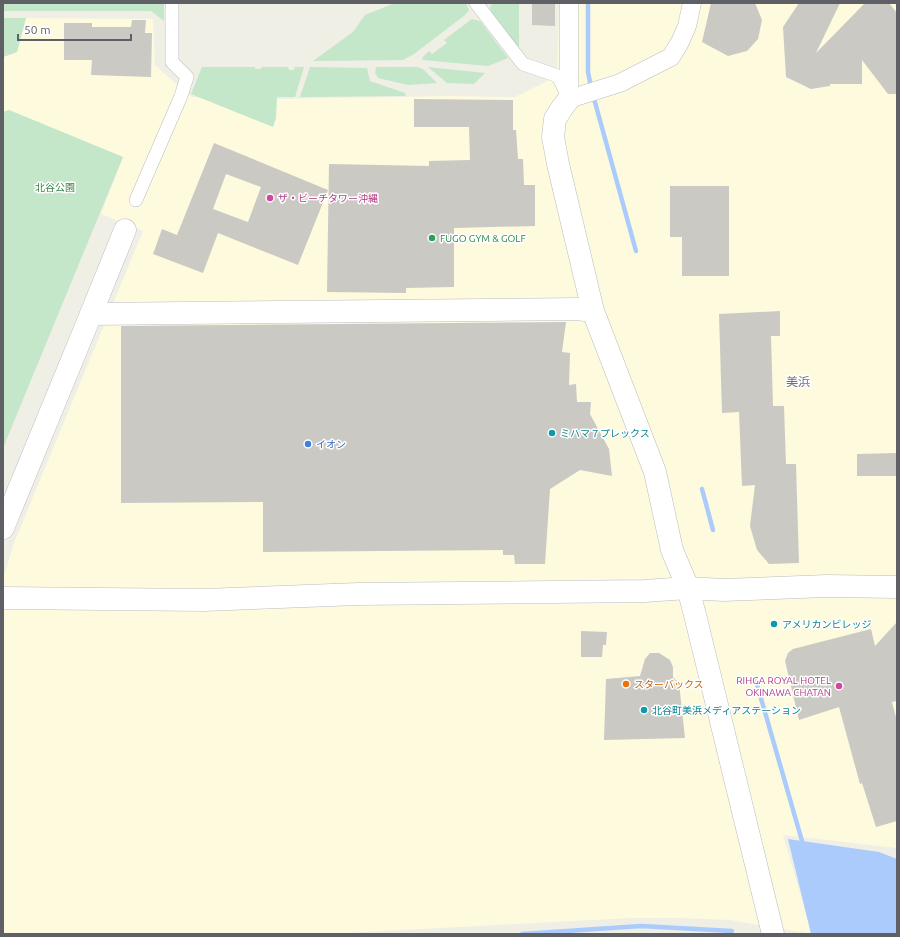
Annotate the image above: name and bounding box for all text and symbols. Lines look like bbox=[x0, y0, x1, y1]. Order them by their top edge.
scale bar bbox=[18, 16, 131, 42]
text: 50 m bbox=[24, 23, 51, 36]
park label: 北谷公園 bbox=[35, 182, 75, 193]
marker: ザ・ビーチタワー沖縄 bbox=[265, 193, 275, 203]
place label: ザ・ビーチタワー沖縄 bbox=[278, 193, 378, 204]
marker: FUGO GYM & GOLF bbox=[427, 233, 437, 243]
place label: FUGO GYM & GOLF bbox=[440, 233, 526, 244]
district label: 美浜 bbox=[786, 375, 810, 388]
marker: ミハマ７プレックス bbox=[547, 428, 557, 438]
place label: ミハマ７プレックス bbox=[560, 428, 650, 439]
marker: イオン bbox=[303, 439, 313, 449]
place label: イオン bbox=[316, 439, 346, 450]
marker: アメリカンビレッジ bbox=[769, 619, 779, 629]
place label: アメリカンビレッジ bbox=[782, 619, 872, 630]
place label: RIHGA ROYAL HOTEL OKINAWA CHATAN bbox=[736, 675, 831, 698]
marker: スターバックス bbox=[621, 679, 631, 689]
place label: スターバックス bbox=[634, 679, 704, 690]
marker: RIHGA ROYAL HOTEL OKINAWA CHATAN bbox=[834, 681, 844, 691]
marker: 北谷町美浜メディアステーション bbox=[639, 705, 649, 715]
place label: 北谷町美浜メディアステーション bbox=[652, 705, 801, 716]

